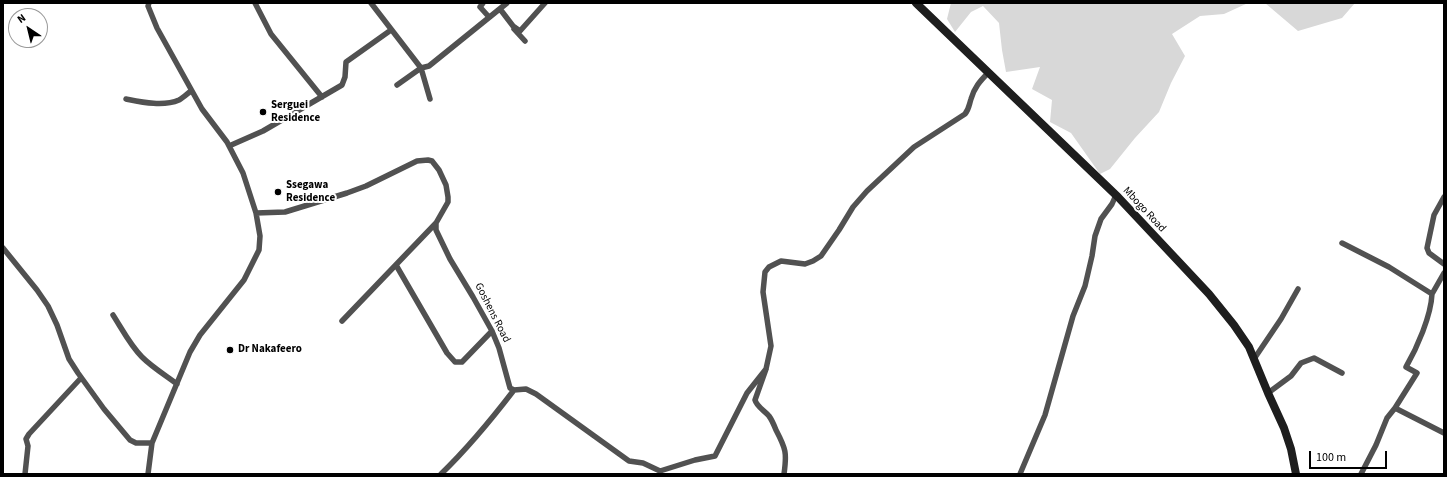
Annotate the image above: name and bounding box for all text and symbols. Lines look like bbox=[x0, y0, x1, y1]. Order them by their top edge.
north arrow bbox=[8, 8, 48, 48]
text: N bbox=[14, 10, 29, 27]
place label: Serguei Residence bbox=[271, 99, 320, 125]
marker: Serguei Residence bbox=[258, 107, 268, 117]
place label: Ssegawa Residence bbox=[286, 179, 335, 205]
street label: Mbogo Road bbox=[1120, 185, 1168, 235]
marker: Ssegawa Residence bbox=[273, 187, 283, 197]
street label: Goshens Road bbox=[471, 281, 513, 345]
place label: Dr Nakafeero bbox=[238, 343, 302, 357]
marker: Dr Nakafeero bbox=[225, 345, 235, 355]
scale bar bbox=[1311, 443, 1389, 469]
text: 100 m bbox=[1316, 449, 1346, 466]

